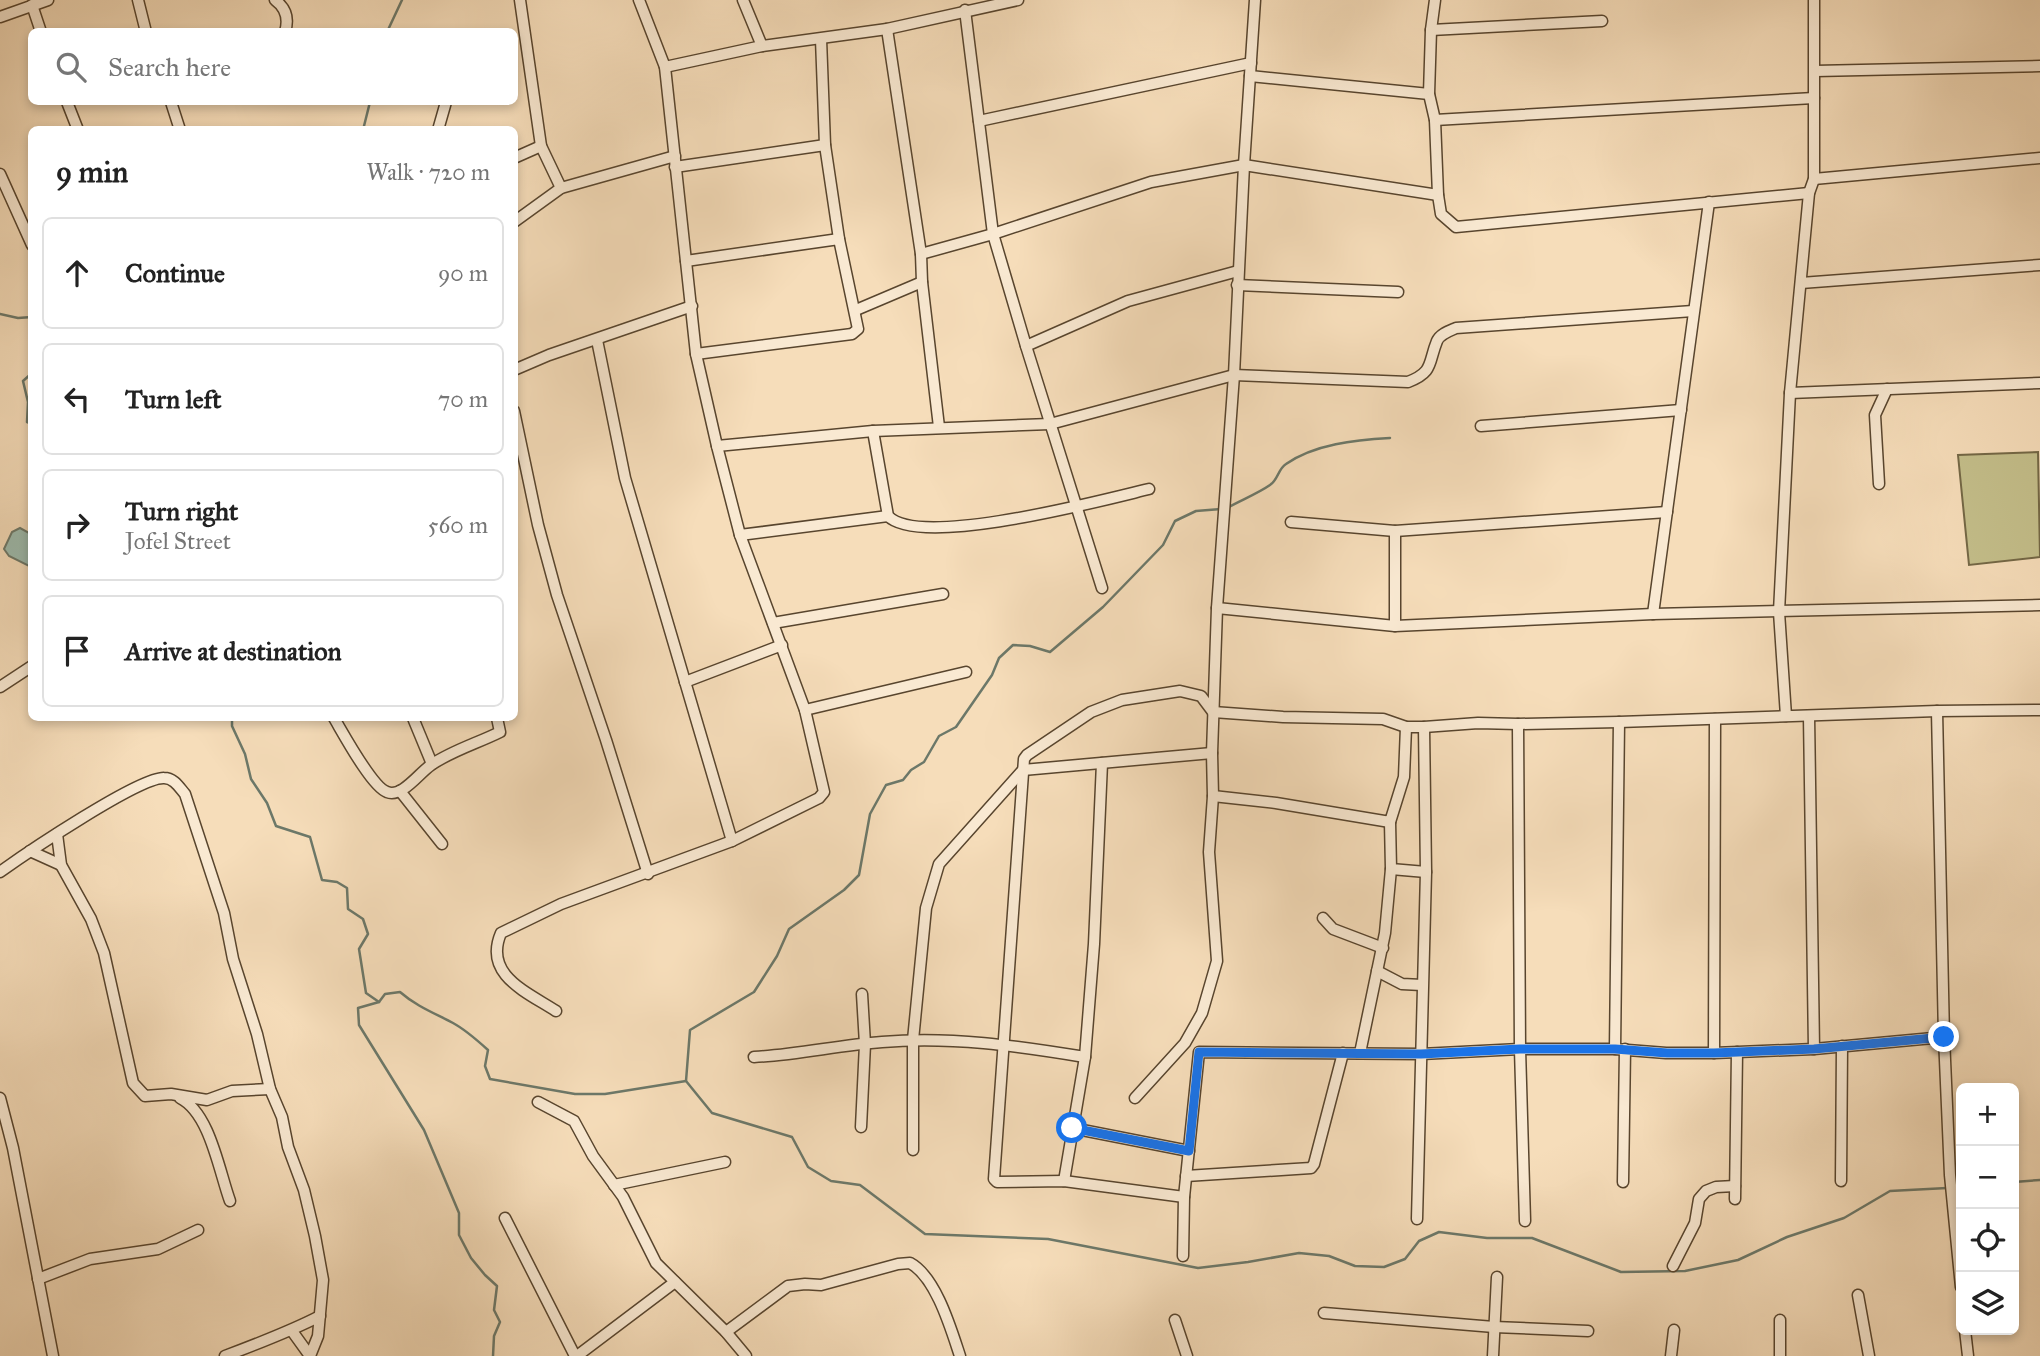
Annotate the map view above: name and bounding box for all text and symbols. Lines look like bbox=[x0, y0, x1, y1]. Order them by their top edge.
search box bbox=[28, 28, 518, 105]
icon: search bbox=[52, 48, 90, 86]
text: Search here bbox=[108, 51, 231, 83]
text: 9 min bbox=[56, 154, 128, 190]
text: Walk · 720 m bbox=[366, 158, 490, 186]
icon: ahead bbox=[58, 254, 96, 292]
text: Continue bbox=[125, 257, 225, 289]
text: 90 m bbox=[438, 259, 488, 287]
icon: left bbox=[58, 380, 96, 418]
text: Turn left bbox=[125, 383, 221, 415]
text: 70 m bbox=[438, 385, 488, 413]
text: Turn right bbox=[125, 495, 238, 527]
icon: right bbox=[58, 506, 96, 544]
text: 560 m bbox=[428, 511, 488, 539]
text: Jofel Street bbox=[125, 527, 231, 555]
icon: arrive bbox=[58, 632, 96, 670]
text: Arrive at destination bbox=[125, 635, 342, 667]
route end bbox=[1928, 1021, 1959, 1052]
map controls bbox=[1956, 1083, 2019, 1335]
button: + bbox=[1956, 1083, 2019, 1146]
route start bbox=[1056, 1112, 1087, 1143]
button: − bbox=[1956, 1146, 2019, 1209]
button: locate bbox=[1956, 1209, 2019, 1272]
button: layers bbox=[1956, 1272, 2019, 1335]

